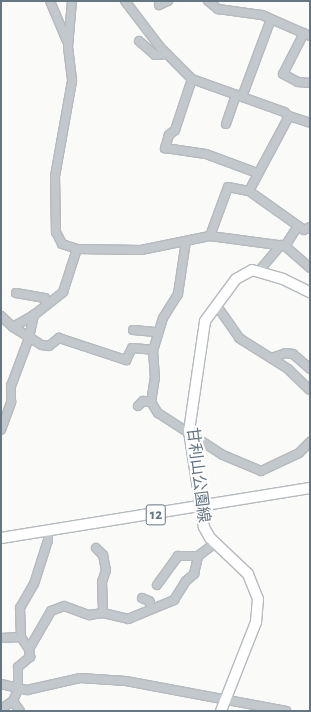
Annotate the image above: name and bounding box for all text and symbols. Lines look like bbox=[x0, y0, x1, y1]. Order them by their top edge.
street label: 甘利山公園線 bbox=[183, 426, 213, 524]
road number: 12 bbox=[145, 502, 167, 528]

